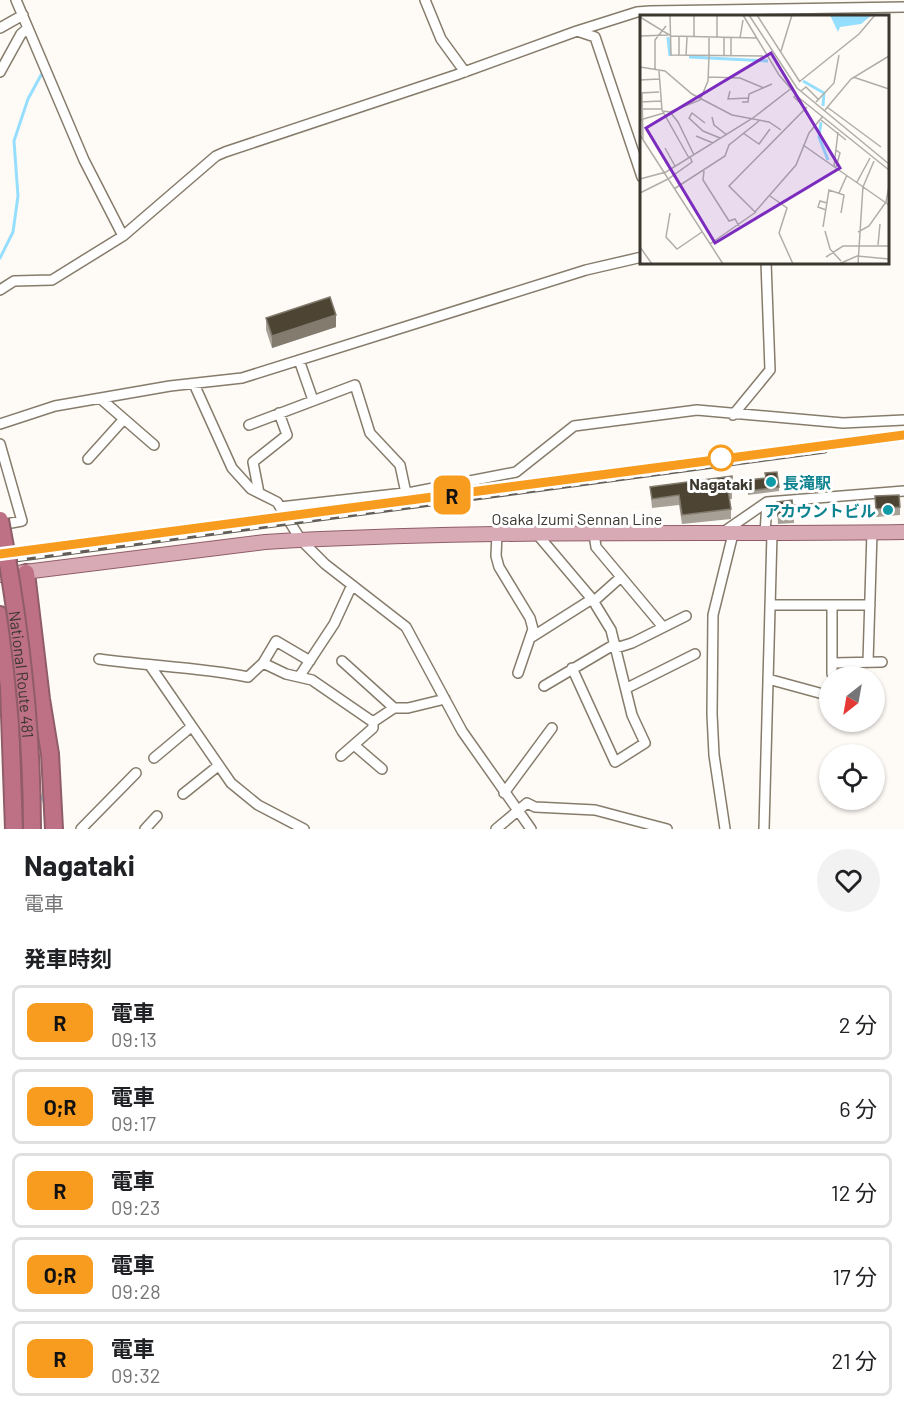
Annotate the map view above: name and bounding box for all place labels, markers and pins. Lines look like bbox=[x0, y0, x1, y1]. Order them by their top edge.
marker: Nagataki bbox=[708, 445, 734, 471]
place label: 長滝駅 bbox=[783, 473, 831, 492]
place label: Nagataki bbox=[689, 474, 753, 493]
marker: 長滝駅 bbox=[764, 475, 778, 489]
place label: アカウントビル bbox=[764, 501, 876, 520]
marker: アカウントビル bbox=[881, 503, 895, 517]

